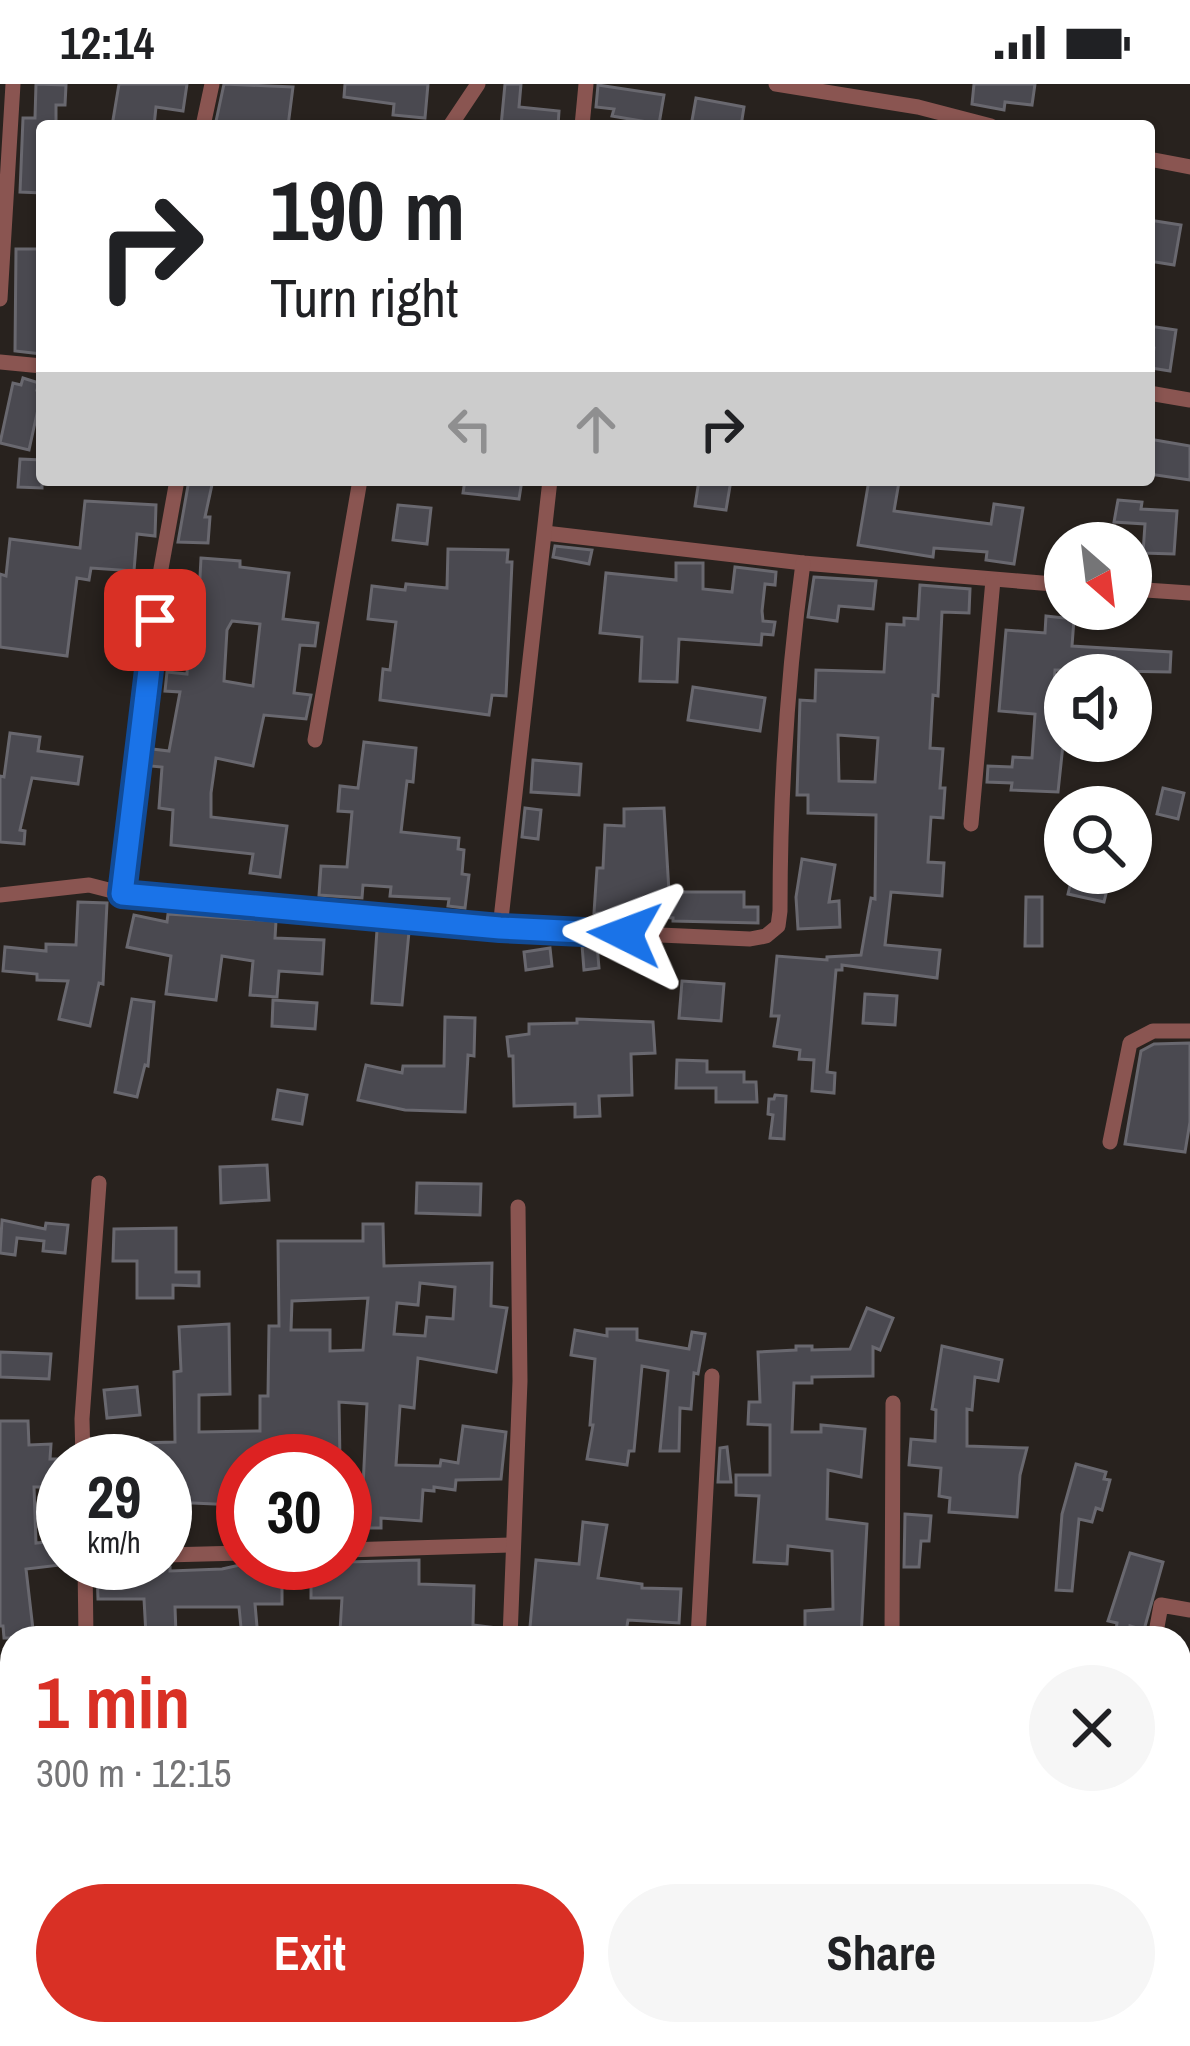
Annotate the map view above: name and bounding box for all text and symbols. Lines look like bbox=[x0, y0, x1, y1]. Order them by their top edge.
text: 12:14 bbox=[60, 12, 154, 73]
text: 190 m bbox=[270, 153, 465, 266]
icon: right bbox=[72, 168, 228, 324]
text: Turn right bbox=[270, 261, 458, 334]
icon: left bbox=[437, 396, 503, 462]
icon: ahead bbox=[563, 396, 629, 462]
icon: right bbox=[689, 396, 755, 462]
north arrow bbox=[1044, 522, 1152, 630]
map controls bbox=[1044, 522, 1152, 894]
pin bbox=[104, 569, 206, 671]
icon: arrive bbox=[122, 587, 188, 653]
button: sound bbox=[1044, 654, 1152, 762]
button: search bbox=[1044, 786, 1152, 894]
position arrow bbox=[562, 871, 688, 997]
speed limit sign: 30 bbox=[216, 1434, 372, 1590]
text: 29 bbox=[87, 1456, 141, 1537]
text: km/h bbox=[87, 1522, 141, 1562]
text: 1 min bbox=[36, 1653, 190, 1750]
button: close bbox=[1029, 1665, 1155, 1791]
text: 300 m · 12:15 bbox=[36, 1747, 232, 1799]
button: Exit bbox=[36, 1884, 584, 2022]
button: Share bbox=[608, 1884, 1155, 2022]

